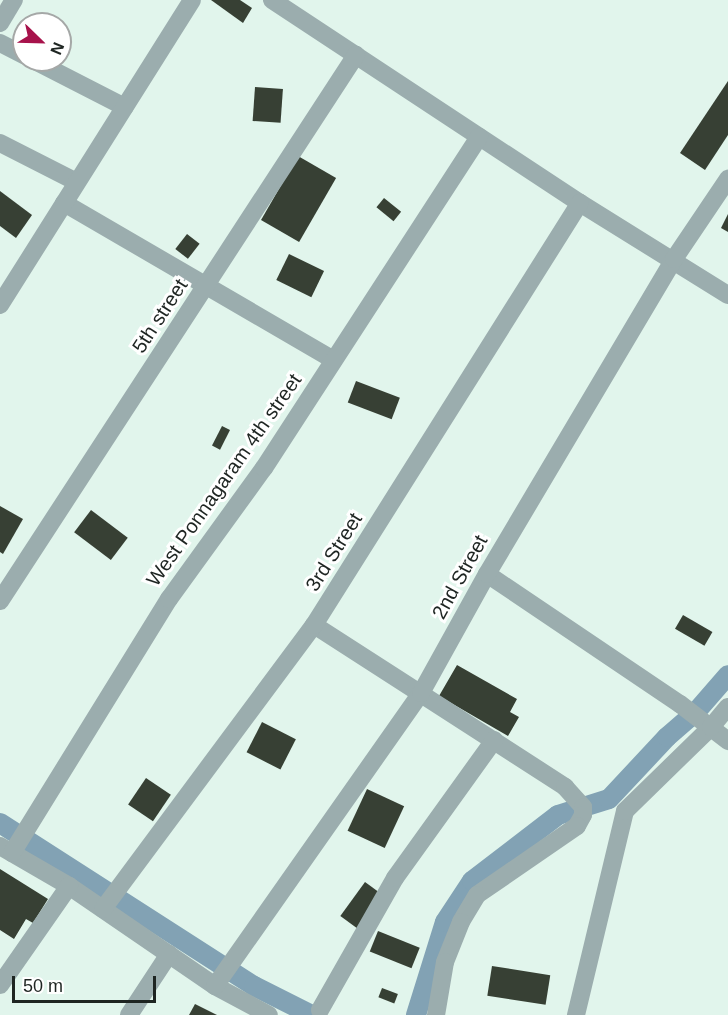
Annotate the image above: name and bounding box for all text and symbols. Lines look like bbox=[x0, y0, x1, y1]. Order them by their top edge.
north arrow bbox=[12, 12, 72, 72]
text: N bbox=[47, 40, 67, 57]
street label: 5th street bbox=[127, 275, 193, 357]
street label: West Ponnagaram 4th street bbox=[141, 369, 307, 591]
street label: 3rd Street bbox=[301, 508, 367, 596]
street label: 2nd Street bbox=[427, 531, 493, 623]
scale bar bbox=[15, 964, 159, 1002]
text: 50 m bbox=[23, 976, 63, 996]

